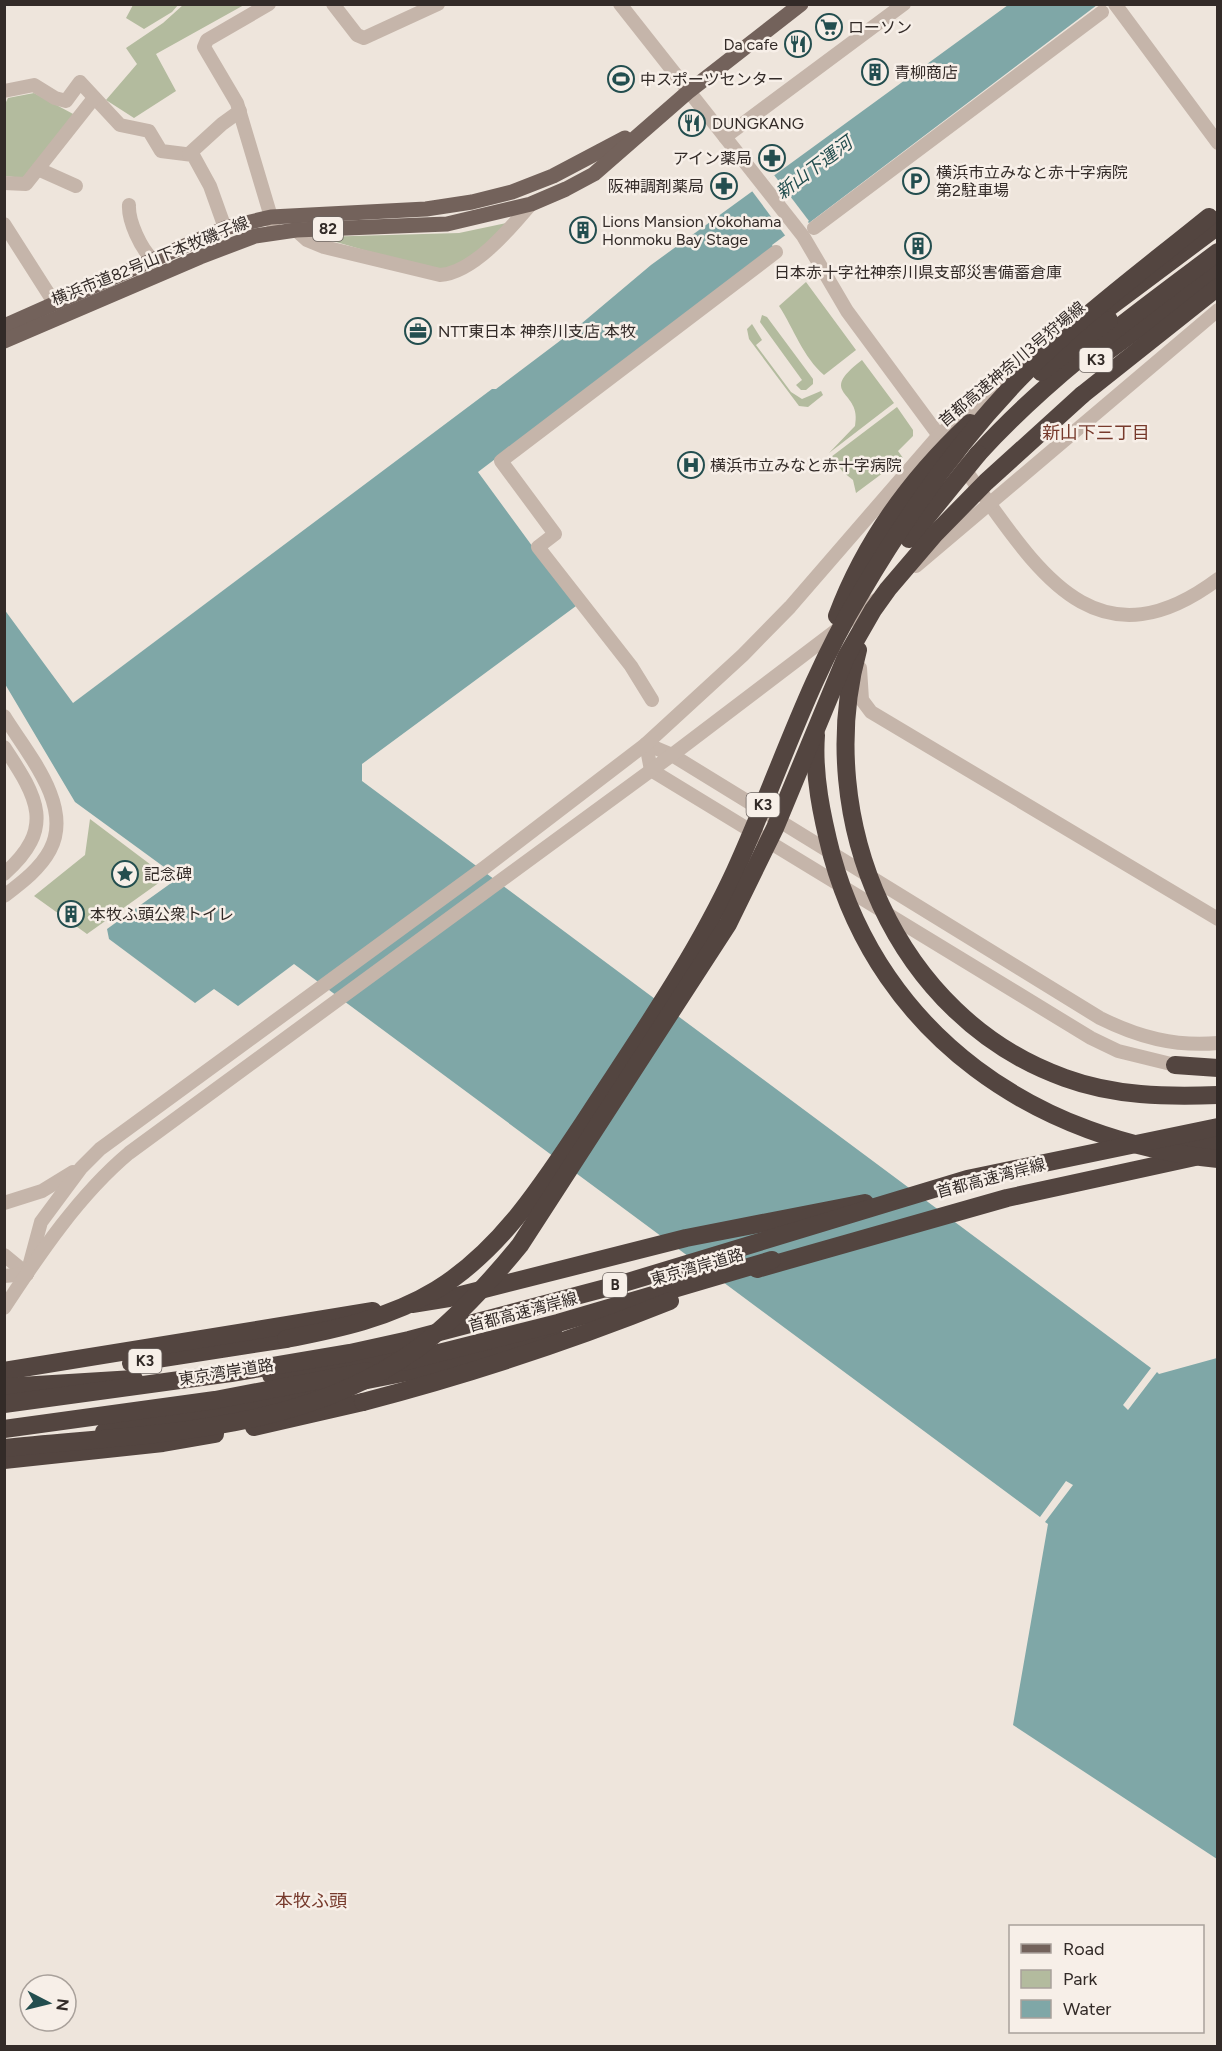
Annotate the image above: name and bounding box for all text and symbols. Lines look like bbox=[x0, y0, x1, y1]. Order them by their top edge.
supermarket icon: ローソン bbox=[814, 12, 844, 42]
place label: ローソン bbox=[848, 18, 912, 37]
restaurant icon: Da cafe bbox=[783, 29, 813, 59]
place label: Da cafe bbox=[723, 35, 778, 54]
building icon: 青柳商店 bbox=[860, 57, 890, 87]
place label: 青柳商店 bbox=[894, 63, 958, 82]
sports icon: 中スポーツセンター bbox=[606, 64, 636, 94]
place label: 中スポーツセンター bbox=[640, 70, 784, 89]
restaurant icon: DUNGKANG bbox=[677, 108, 707, 138]
place label: DUNGKANG bbox=[712, 114, 804, 133]
water label: 新山下運河 bbox=[771, 130, 859, 204]
pharmacy icon: アイン薬局 bbox=[757, 143, 787, 173]
place label: アイン薬局 bbox=[673, 149, 752, 168]
place label: 横浜市立みなと赤十字病院 第2駐車場 bbox=[936, 163, 1128, 200]
parking icon: 横浜市立みなと赤十字病院 第2駐車場 bbox=[901, 166, 931, 196]
pharmacy icon: 阪神調剤薬局 bbox=[709, 171, 739, 201]
place label: 阪神調剤薬局 bbox=[608, 177, 704, 196]
place label: Lions Mansion Yokohama Honmoku Bay Stage bbox=[602, 212, 781, 249]
street label: 横浜市道82号山下本牧磯子線 bbox=[49, 213, 251, 309]
building icon: Lions Mansion Yokohama Honmoku Bay Stage bbox=[568, 215, 598, 245]
road number: 82 bbox=[313, 217, 343, 241]
building icon: 日本赤十字社神奈川県支部災害備蓄倉庫 bbox=[903, 231, 933, 261]
place label: 日本赤十字社神奈川県支部災害備蓄倉庫 bbox=[774, 263, 1062, 282]
street label: 首都高速神奈川3号狩場線 bbox=[935, 297, 1089, 431]
office icon: NTT東日本 神奈川支店 本牧 bbox=[403, 316, 433, 346]
place label: NTT東日本 神奈川支店 本牧 bbox=[438, 322, 636, 341]
road number: K3 bbox=[1080, 348, 1112, 372]
district label: 新山下三丁目 bbox=[1042, 422, 1150, 444]
hospital icon: 横浜市立みなと赤十字病院 bbox=[676, 450, 706, 480]
place label: 横浜市立みなと赤十字病院 bbox=[710, 456, 902, 475]
road number: K3 bbox=[746, 793, 780, 817]
place icon: 記念碑 bbox=[110, 859, 140, 889]
place label: 記念碑 bbox=[144, 865, 192, 884]
building icon: 本牧ふ頭公衆トイレ bbox=[56, 899, 86, 929]
place label: 本牧ふ頭公衆トイレ bbox=[90, 905, 234, 924]
street label: 首都高速湾岸線 bbox=[934, 1154, 1048, 1202]
street label: 東京湾岸道路 bbox=[648, 1245, 746, 1289]
road number: B bbox=[603, 1273, 627, 1297]
street label: 首都高速湾岸線 bbox=[466, 1288, 580, 1336]
road number: K3 bbox=[128, 1349, 162, 1373]
street label: 東京湾岸道路 bbox=[177, 1355, 275, 1389]
district label: 本牧ふ頭 bbox=[275, 1890, 347, 1912]
legend bbox=[1009, 1925, 1204, 2033]
text: Road bbox=[1063, 1938, 1104, 1960]
text: Park bbox=[1063, 1968, 1098, 1990]
north arrow bbox=[18, 1973, 78, 2033]
text: N bbox=[52, 1997, 73, 2012]
text: Water bbox=[1063, 1998, 1111, 2020]

